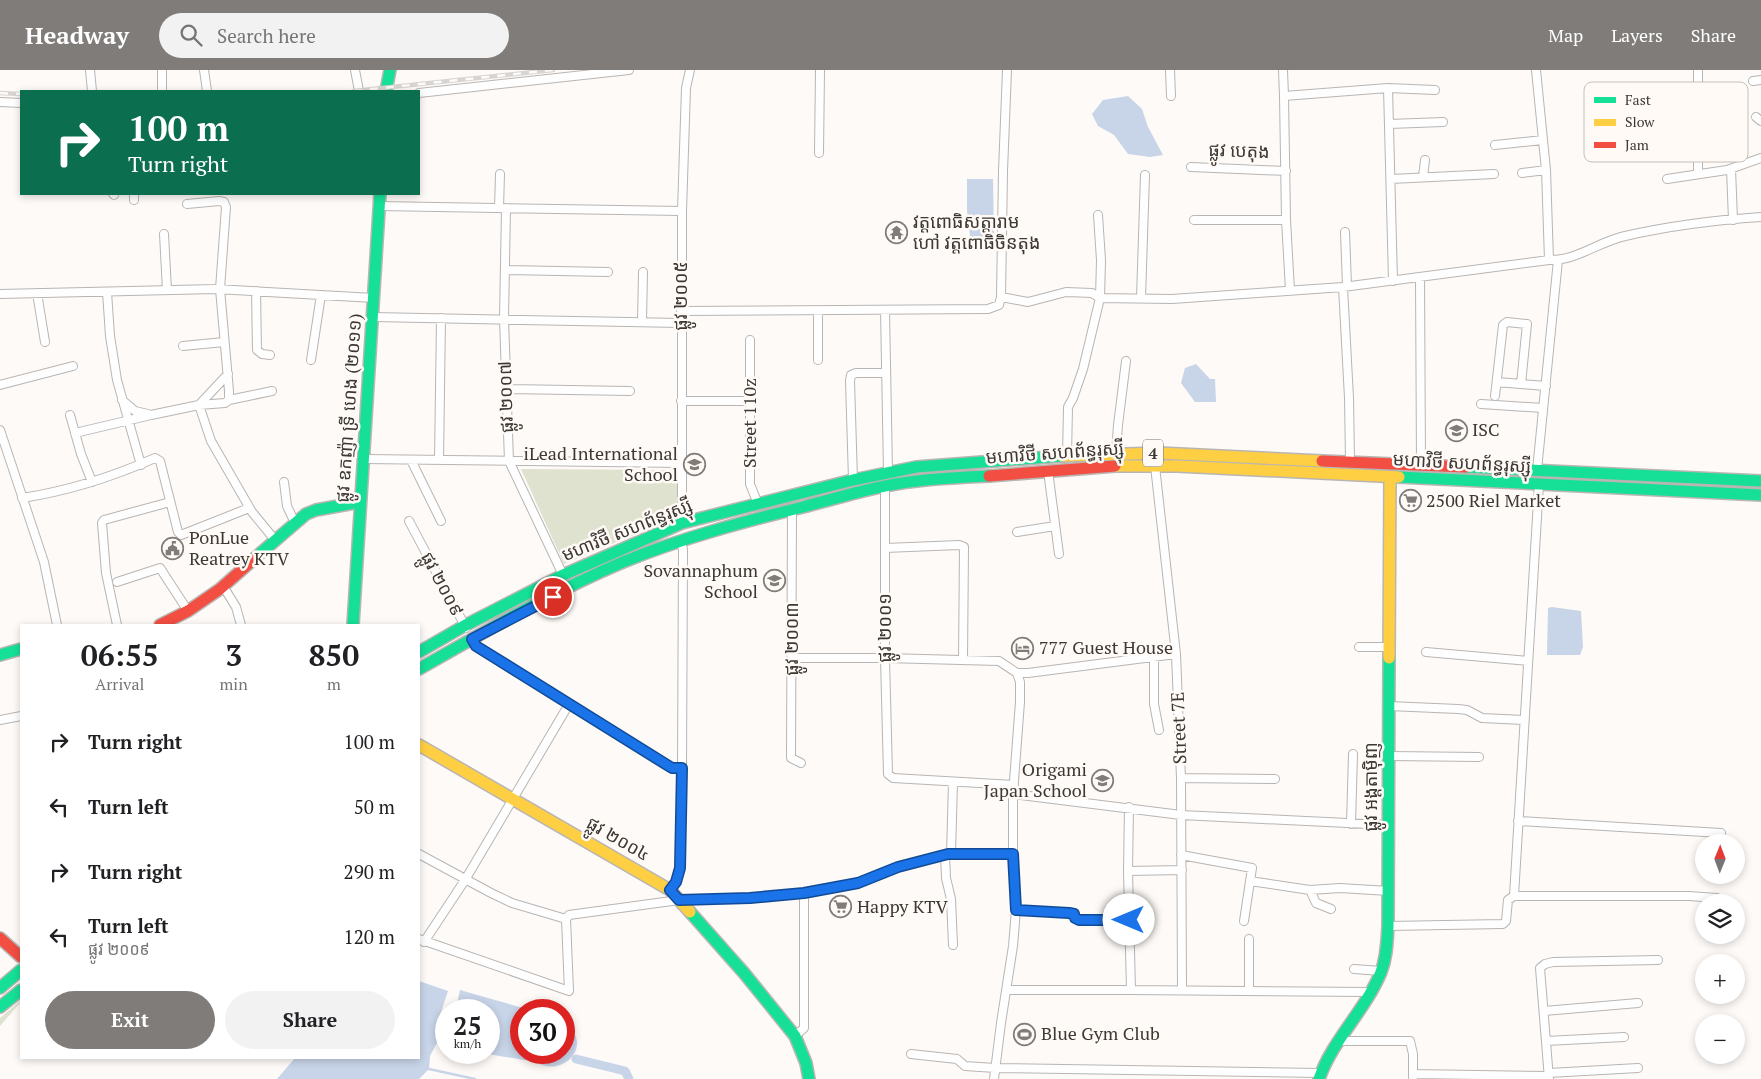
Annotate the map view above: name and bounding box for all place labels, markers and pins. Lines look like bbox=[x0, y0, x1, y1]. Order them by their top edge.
place label: វត្តពោធិសត្តារាម ហៅ វត្តពោធិចិនតុង bbox=[913, 209, 1040, 255]
temple icon: វត្តពោធិសត្តារាម ហៅ វត្តពោធិចិនតុង bbox=[885, 220, 909, 244]
place label: ISC bbox=[1472, 417, 1500, 441]
school or university icon: ISC bbox=[1444, 418, 1468, 442]
place label: iLead International School bbox=[523, 441, 678, 486]
school or university icon: iLead International School bbox=[682, 452, 706, 476]
place label: 2500 Riel Market bbox=[1426, 488, 1561, 512]
supermarket icon: 2500 Riel Market bbox=[1398, 489, 1422, 513]
place label: PonLue Reatrey KTV bbox=[189, 525, 290, 570]
public building icon: PonLue Reatrey KTV bbox=[161, 536, 185, 560]
place label: Sovannaphum School bbox=[643, 558, 758, 603]
school or university icon: Sovannaphum School bbox=[762, 569, 786, 593]
pin bbox=[532, 576, 574, 618]
place label: 777 Guest House bbox=[1039, 635, 1173, 659]
hotel icon: 777 Guest House bbox=[1011, 636, 1035, 660]
place label: Origami Japan School bbox=[984, 757, 1087, 802]
school or university icon: Origami Japan School bbox=[1091, 768, 1115, 792]
place label: Happy KTV bbox=[857, 894, 948, 918]
supermarket icon: Happy KTV bbox=[829, 895, 853, 919]
place label: Blue Gym Club bbox=[1041, 1021, 1160, 1045]
sports icon: Blue Gym Club bbox=[1013, 1022, 1037, 1046]

